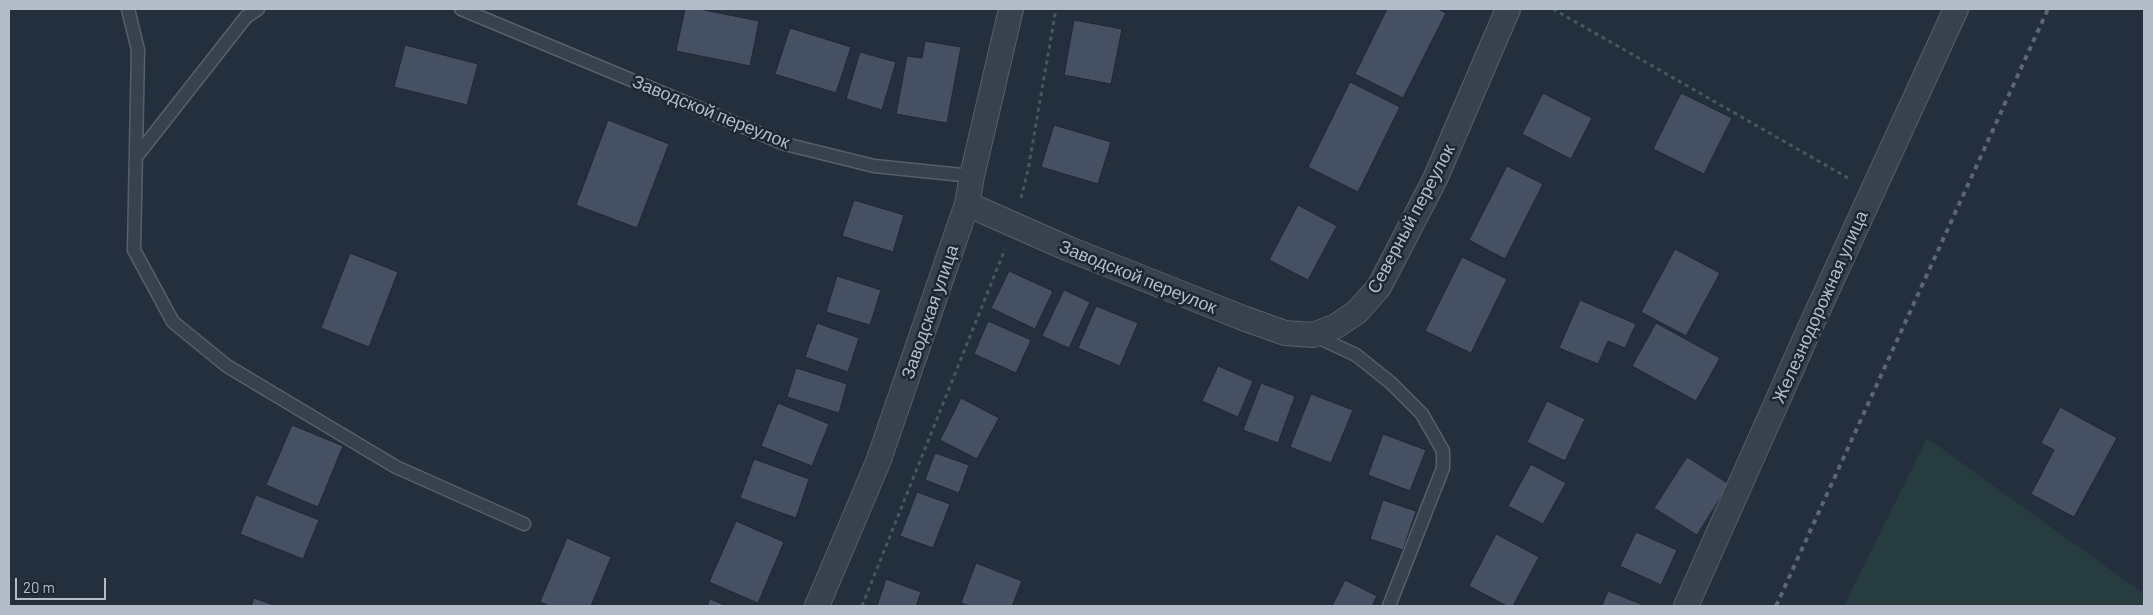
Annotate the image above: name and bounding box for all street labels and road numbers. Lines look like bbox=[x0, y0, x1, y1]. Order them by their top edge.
street label: Заводской переулок bbox=[629, 71, 793, 153]
street label: Северный переулок bbox=[1363, 141, 1459, 297]
street label: Железнодорожная улица bbox=[1768, 207, 1872, 407]
street label: Заводской переулок bbox=[1056, 236, 1220, 318]
street label: Заводская улица bbox=[897, 242, 963, 382]

